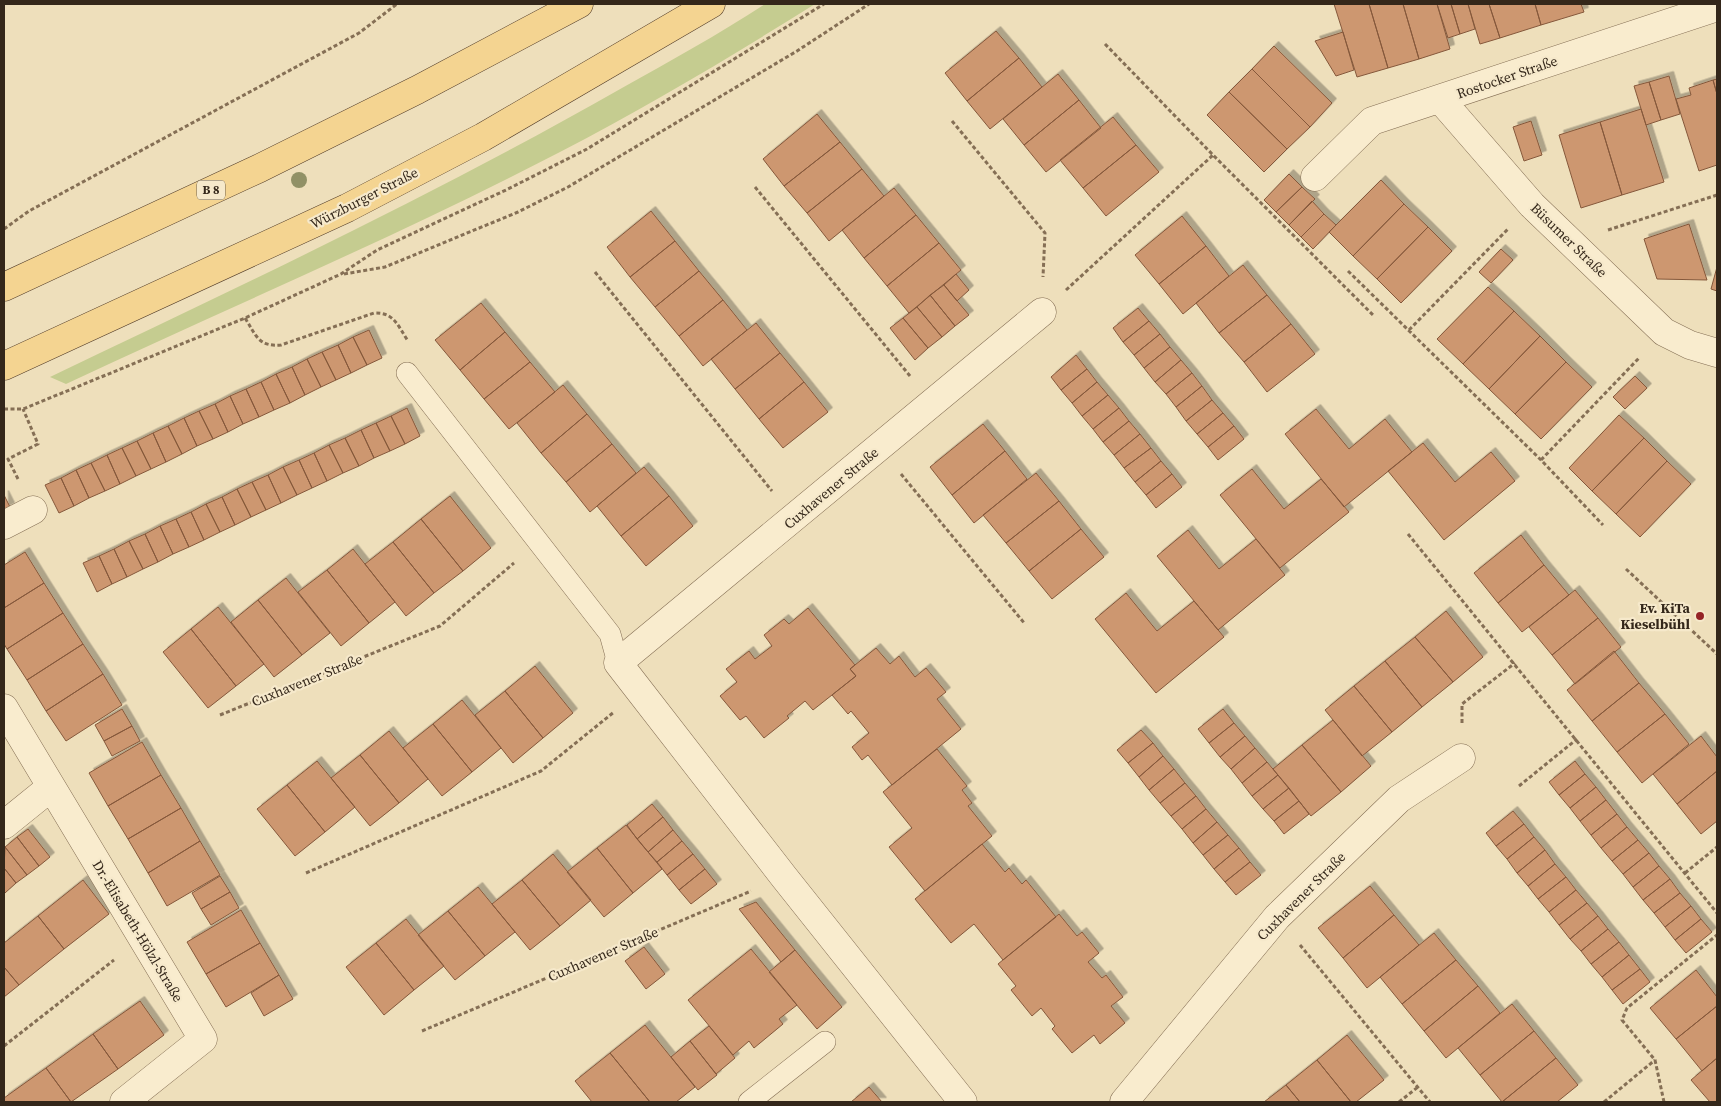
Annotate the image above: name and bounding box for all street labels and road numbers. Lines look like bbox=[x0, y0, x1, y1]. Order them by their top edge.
street label: Rostocker Straße bbox=[1454, 50, 1560, 104]
street label: Würzburger Straße bbox=[307, 162, 421, 234]
road number: B 8 bbox=[197, 180, 225, 200]
street label: Büsumer Straße bbox=[1526, 198, 1612, 282]
street label: Cuxhavener Straße bbox=[779, 442, 883, 534]
street label: Cuxhavener Straße bbox=[248, 649, 366, 711]
street label: Cuxhavener Straße bbox=[1252, 847, 1350, 945]
street label: Dr.-Elisabeth-Hölzl-Straße bbox=[88, 856, 188, 1006]
street label: Cuxhavener Straße bbox=[545, 922, 661, 986]

